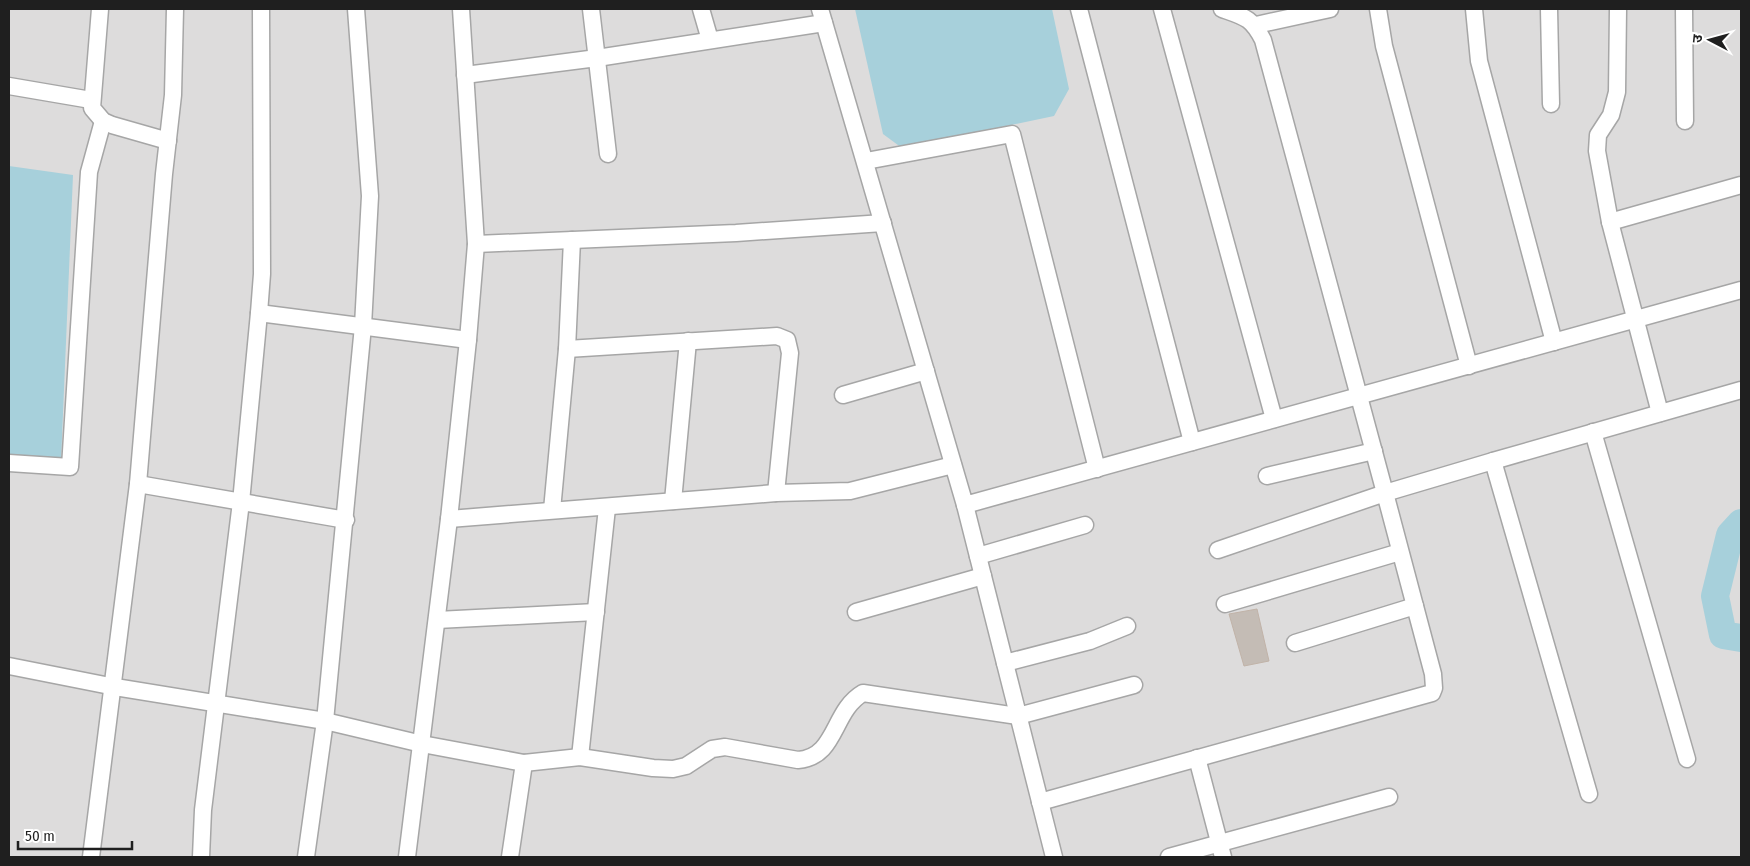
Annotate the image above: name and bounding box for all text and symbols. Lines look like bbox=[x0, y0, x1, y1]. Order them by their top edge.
north arrow bbox=[1685, 15, 1735, 65]
text: उ bbox=[1689, 33, 1707, 44]
scale bar bbox=[18, 818, 131, 850]
text: 50 m bbox=[25, 827, 55, 845]

